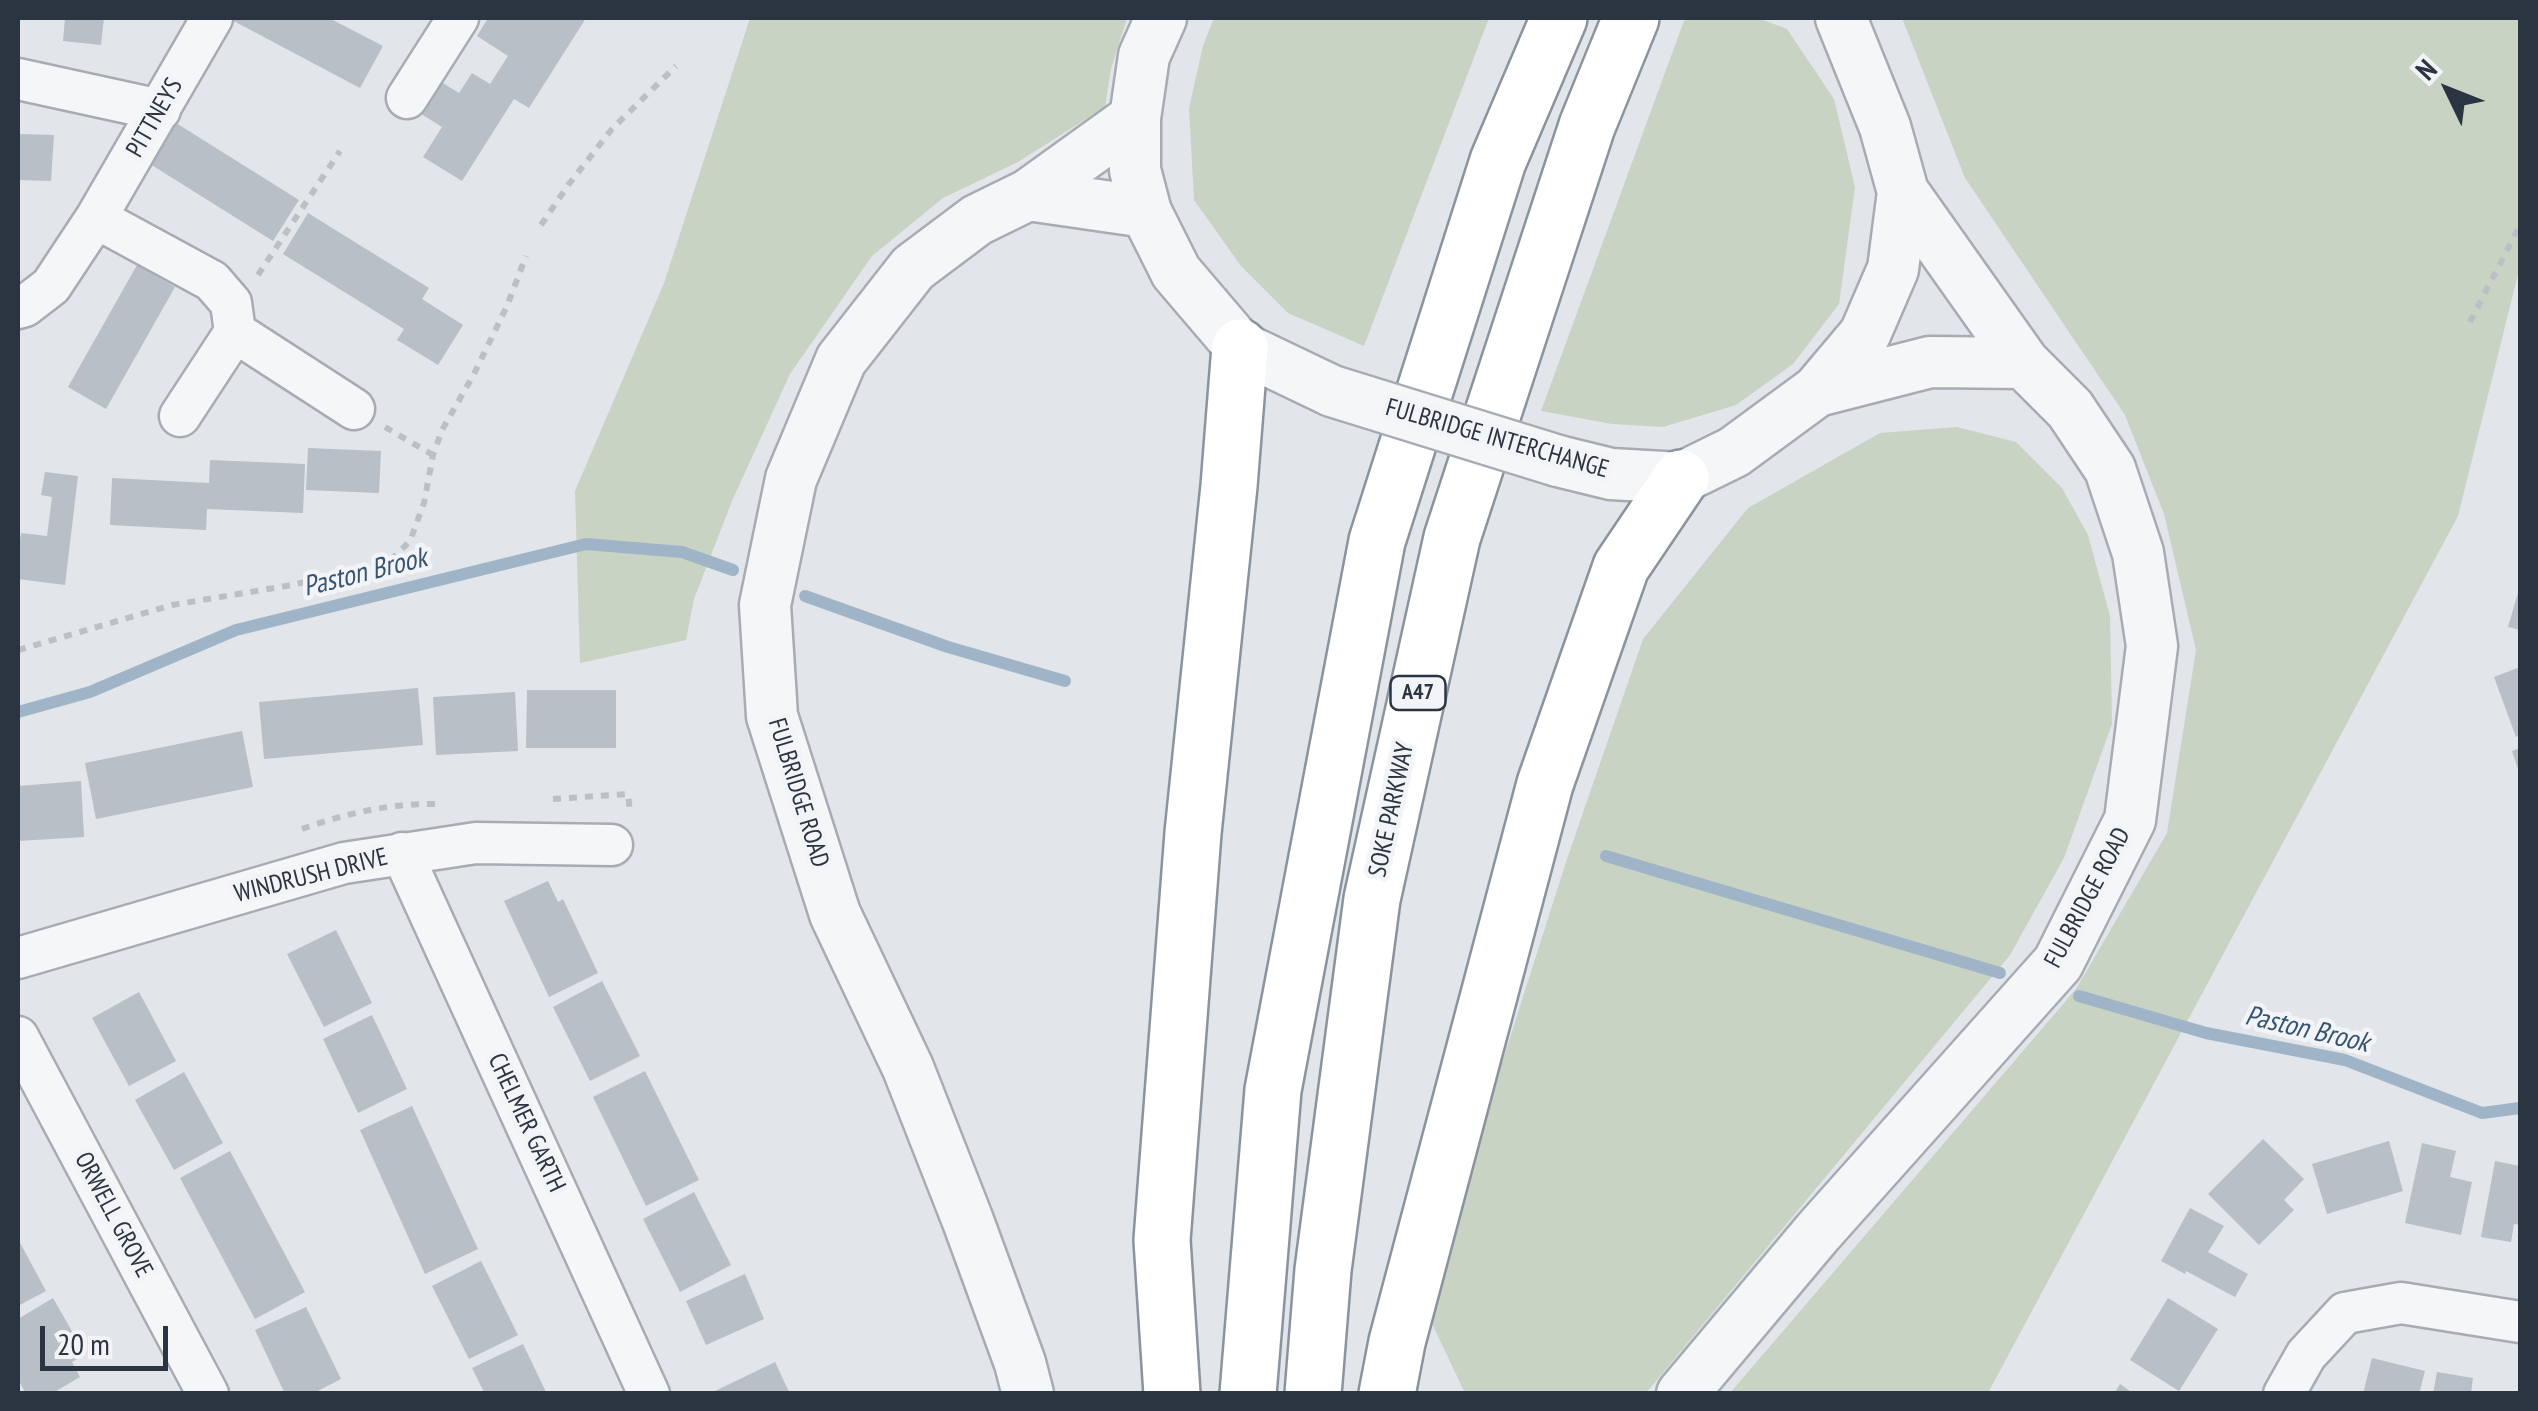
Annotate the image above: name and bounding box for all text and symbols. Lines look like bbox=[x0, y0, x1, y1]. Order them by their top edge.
north arrow bbox=[2398, 40, 2498, 140]
text: N bbox=[2407, 51, 2444, 87]
street label: PITTNEYS bbox=[120, 73, 190, 163]
street label: FULBRIDGE INTERCHANGE bbox=[1382, 393, 1612, 485]
water label: Paston Brook bbox=[300, 541, 430, 605]
road number: A47 bbox=[1390, 676, 1446, 710]
street label: FULBRIDGE ROAD bbox=[761, 715, 835, 871]
street label: SOKE PARKWAY bbox=[1363, 740, 1421, 880]
street label: FULBRIDGE ROAD bbox=[2039, 823, 2137, 973]
street label: WINDRUSH DRIVE bbox=[231, 842, 391, 910]
water label: Paston Brook bbox=[2242, 999, 2372, 1061]
street label: CHELMER GARTH bbox=[481, 1049, 571, 1197]
street label: ORWELL GROVE bbox=[67, 1147, 159, 1283]
scale bar bbox=[45, 1306, 172, 1368]
text: 20 m bbox=[57, 1324, 110, 1363]

